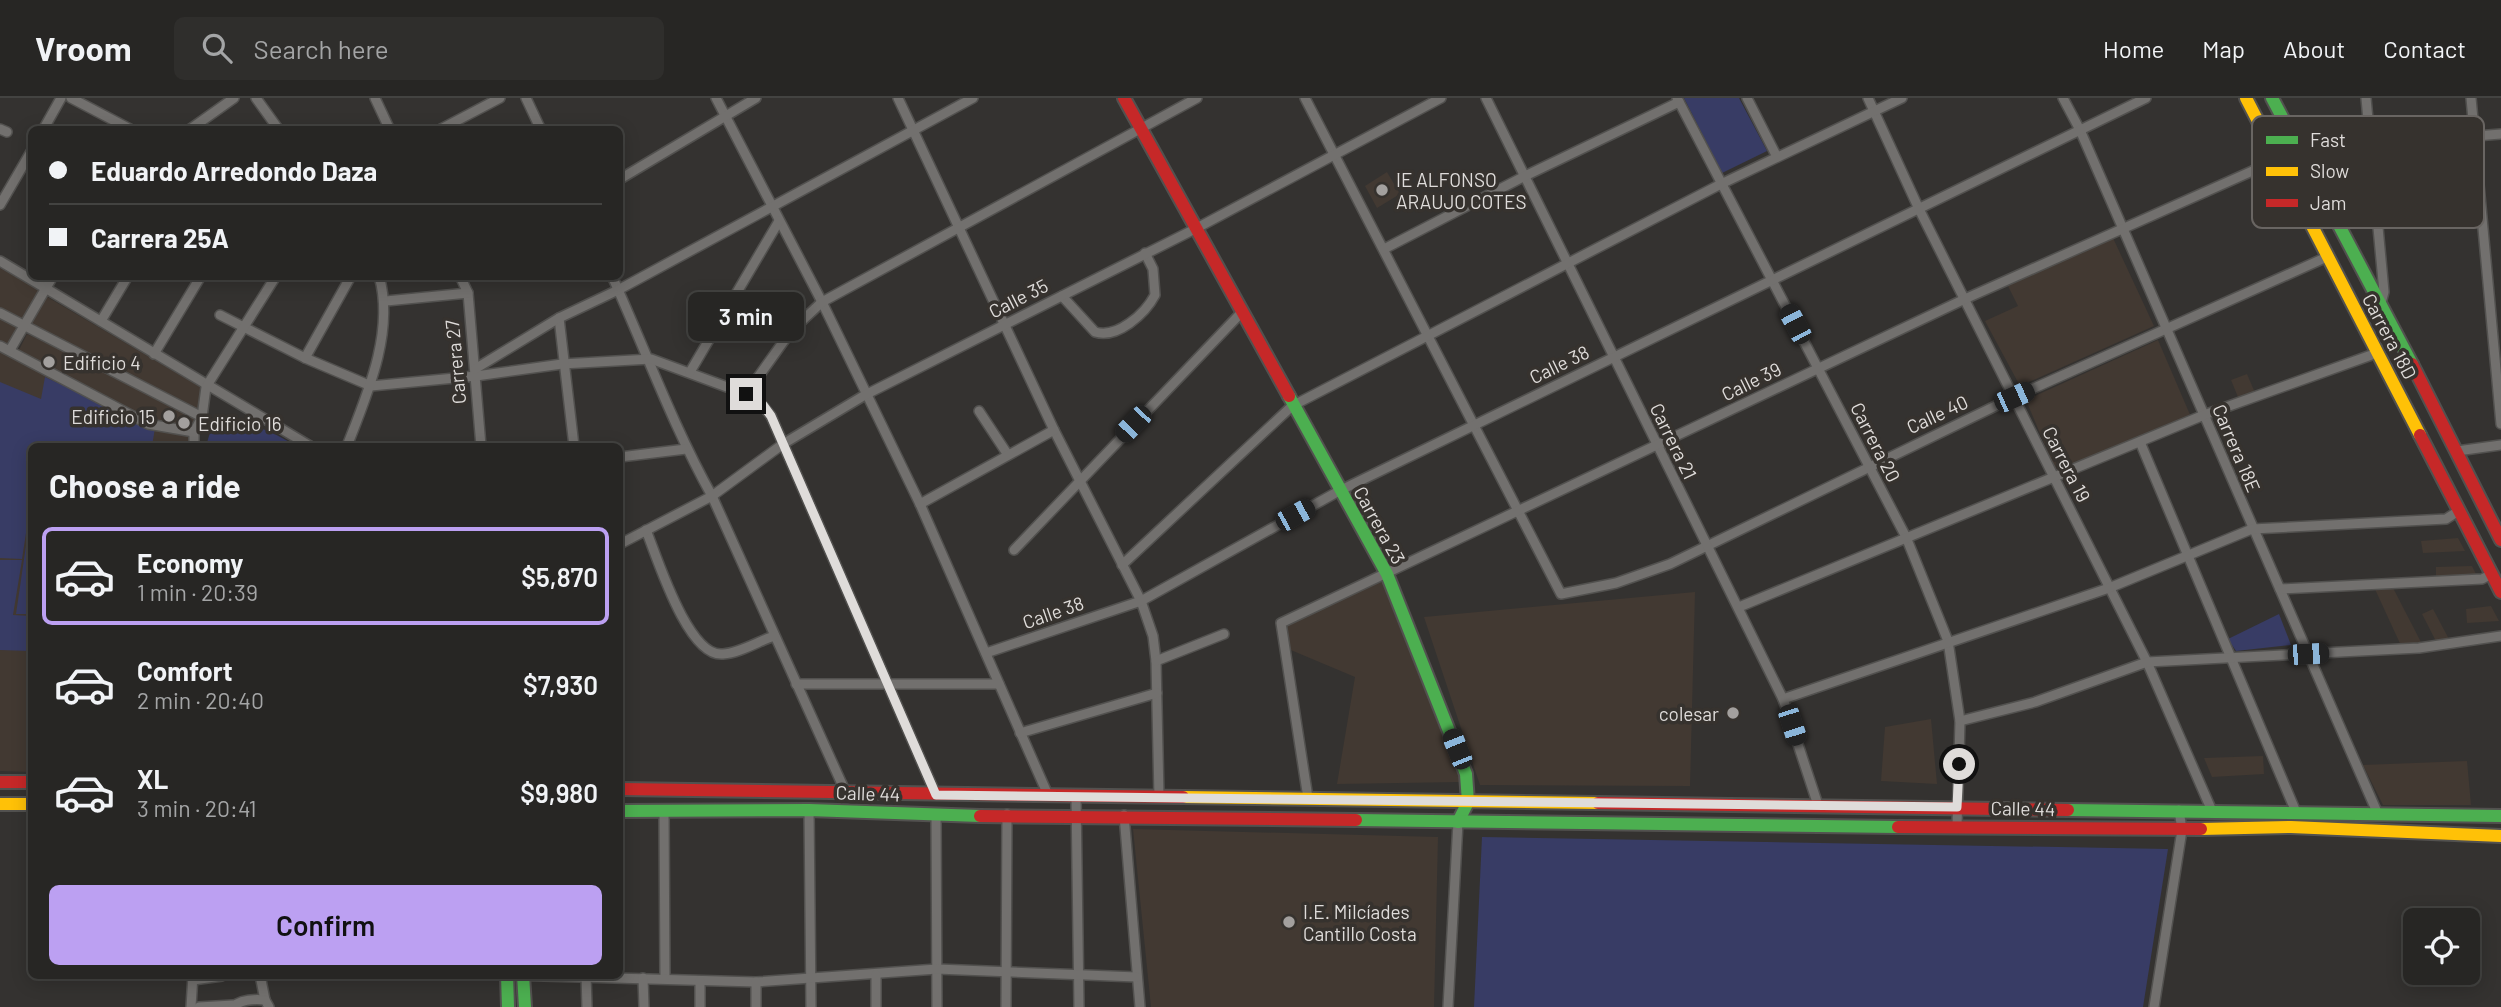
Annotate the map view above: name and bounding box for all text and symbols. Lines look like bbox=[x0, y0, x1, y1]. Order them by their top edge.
search box bbox=[174, 17, 664, 80]
text: Vroom bbox=[35, 28, 132, 68]
icon: search bbox=[198, 29, 236, 67]
text: Search here bbox=[254, 33, 389, 64]
text: Home bbox=[2103, 34, 2164, 63]
text: Map bbox=[2202, 34, 2245, 63]
text: About bbox=[2283, 34, 2345, 63]
text: Contact bbox=[2383, 34, 2466, 63]
legend bbox=[2252, 116, 2484, 228]
text: Fast bbox=[2310, 128, 2346, 151]
text: Eduardo Arredondo Daza bbox=[91, 155, 377, 186]
text: Slow bbox=[2310, 159, 2349, 182]
place label: IE ALFONSO ARAUJO COTES bbox=[1396, 168, 1527, 213]
marker: IE ALFONSO ARAUJO COTES bbox=[1374, 182, 1390, 198]
text: Jam bbox=[2310, 191, 2346, 214]
text: Carrera 25A bbox=[91, 222, 229, 253]
street label: Calle 35 bbox=[985, 273, 1051, 323]
street label: Carrera 18D bbox=[2358, 289, 2422, 383]
callout: 3 min bbox=[688, 292, 804, 342]
car bbox=[1776, 301, 1815, 347]
text: 3 min bbox=[719, 302, 773, 330]
street label: Carrera 27 bbox=[440, 319, 470, 405]
street label: Calle 38 bbox=[1525, 340, 1593, 388]
place label: Edificio 4 bbox=[63, 351, 141, 374]
marker: Edificio 4 bbox=[41, 354, 57, 370]
street label: Calle 39 bbox=[1717, 357, 1785, 405]
route end bbox=[730, 378, 762, 410]
car bbox=[1991, 379, 2038, 415]
street label: Calle 40 bbox=[1903, 390, 1971, 438]
street label: Carrera 20 bbox=[1846, 398, 1906, 486]
street label: Carrera 21 bbox=[1646, 399, 1702, 483]
street label: Carrera 18E bbox=[2208, 401, 2266, 495]
car bbox=[1111, 402, 1156, 446]
place label: Edificio 15 bbox=[71, 405, 155, 428]
marker: Edificio 15 bbox=[161, 408, 177, 424]
place label: Edificio 16 bbox=[198, 412, 282, 435]
marker: Edificio 16 bbox=[176, 415, 192, 431]
street label: Carrera 19 bbox=[2038, 422, 2096, 506]
text: Choose a ride bbox=[49, 466, 241, 504]
street label: Carrera 23 bbox=[1349, 482, 1411, 568]
car bbox=[1272, 496, 1319, 534]
icon: car bbox=[53, 545, 116, 608]
text: Economy bbox=[137, 547, 243, 578]
text: $5,870 bbox=[521, 561, 598, 592]
text: 1 min · 20:39 bbox=[137, 578, 258, 606]
street label: Calle 38 bbox=[1019, 591, 1087, 633]
car bbox=[2287, 642, 2330, 666]
icon: car bbox=[53, 653, 116, 716]
text: Comfort bbox=[137, 655, 233, 686]
text: $7,930 bbox=[523, 669, 598, 700]
text: 2 min · 20:40 bbox=[137, 686, 264, 714]
place label: colesar bbox=[1659, 702, 1719, 725]
car bbox=[1776, 702, 1809, 748]
marker: colesar bbox=[1725, 705, 1741, 721]
car bbox=[1440, 726, 1475, 772]
route start bbox=[1943, 748, 1975, 780]
icon: car bbox=[53, 761, 116, 824]
text: XL bbox=[137, 763, 168, 794]
text: $9,980 bbox=[520, 777, 598, 808]
street label: Calle 44 bbox=[835, 780, 901, 806]
text: 3 min · 20:41 bbox=[137, 794, 257, 822]
street label: Calle 44 bbox=[1990, 796, 2056, 820]
button: Confirm bbox=[49, 885, 602, 965]
place label: I.E. Milcíades Cantillo Costa bbox=[1303, 900, 1417, 945]
map controls bbox=[2403, 908, 2480, 985]
button: locate bbox=[2403, 908, 2480, 985]
marker: I.E. Milcíades Cantillo Costa bbox=[1281, 914, 1297, 930]

